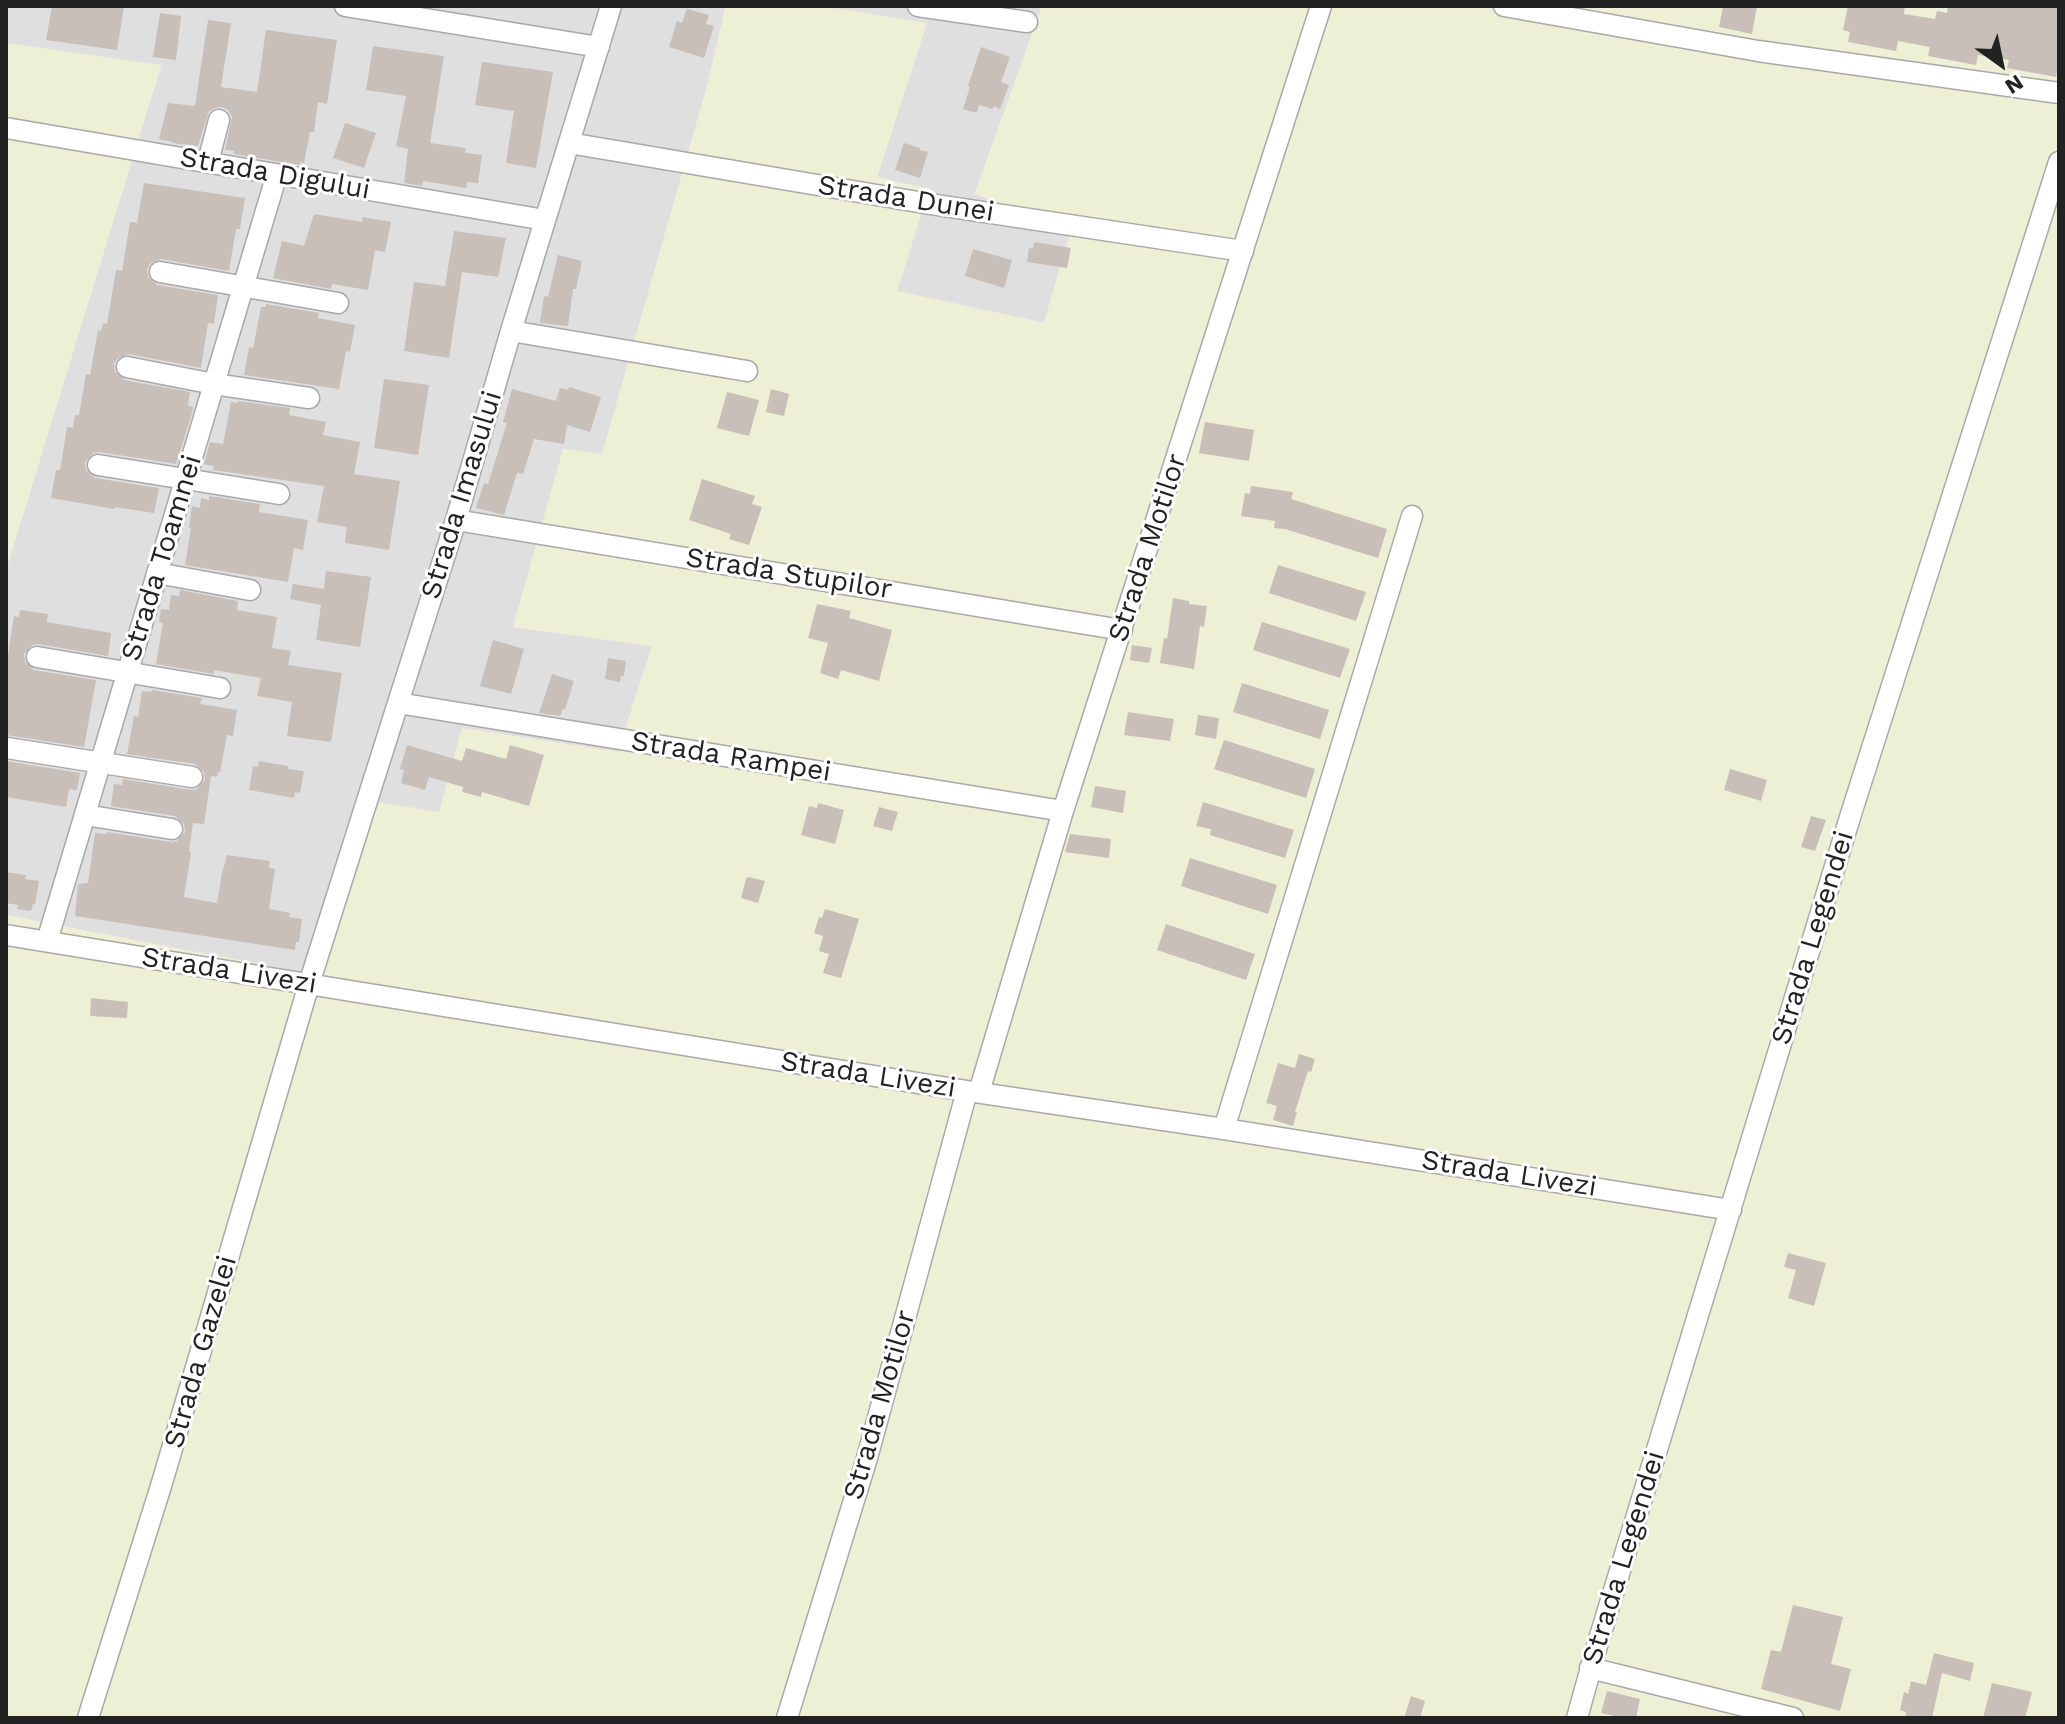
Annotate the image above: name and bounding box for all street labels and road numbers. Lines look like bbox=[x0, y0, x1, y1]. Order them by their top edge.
street label: Strada Digului bbox=[177, 141, 373, 207]
street label: Strada Dunei bbox=[816, 168, 996, 230]
street label: Strada Imasului bbox=[414, 387, 510, 603]
street label: Strada Motilor bbox=[1102, 450, 1194, 646]
street label: Strada Toamnei bbox=[115, 451, 209, 665]
street label: Strada Stupilor bbox=[684, 541, 894, 607]
street label: Strada Rampei bbox=[629, 725, 833, 789]
street label: Strada Legendei bbox=[1765, 827, 1861, 1049]
street label: Strada Livezi bbox=[139, 941, 319, 1001]
street label: Strada Livezi bbox=[778, 1045, 958, 1105]
street label: Strada Livezi bbox=[1419, 1144, 1599, 1204]
street label: Strada Gazelei bbox=[157, 1252, 245, 1452]
street label: Strada Motilor bbox=[837, 1306, 923, 1504]
street label: Strada Legendei bbox=[1576, 1447, 1672, 1669]

